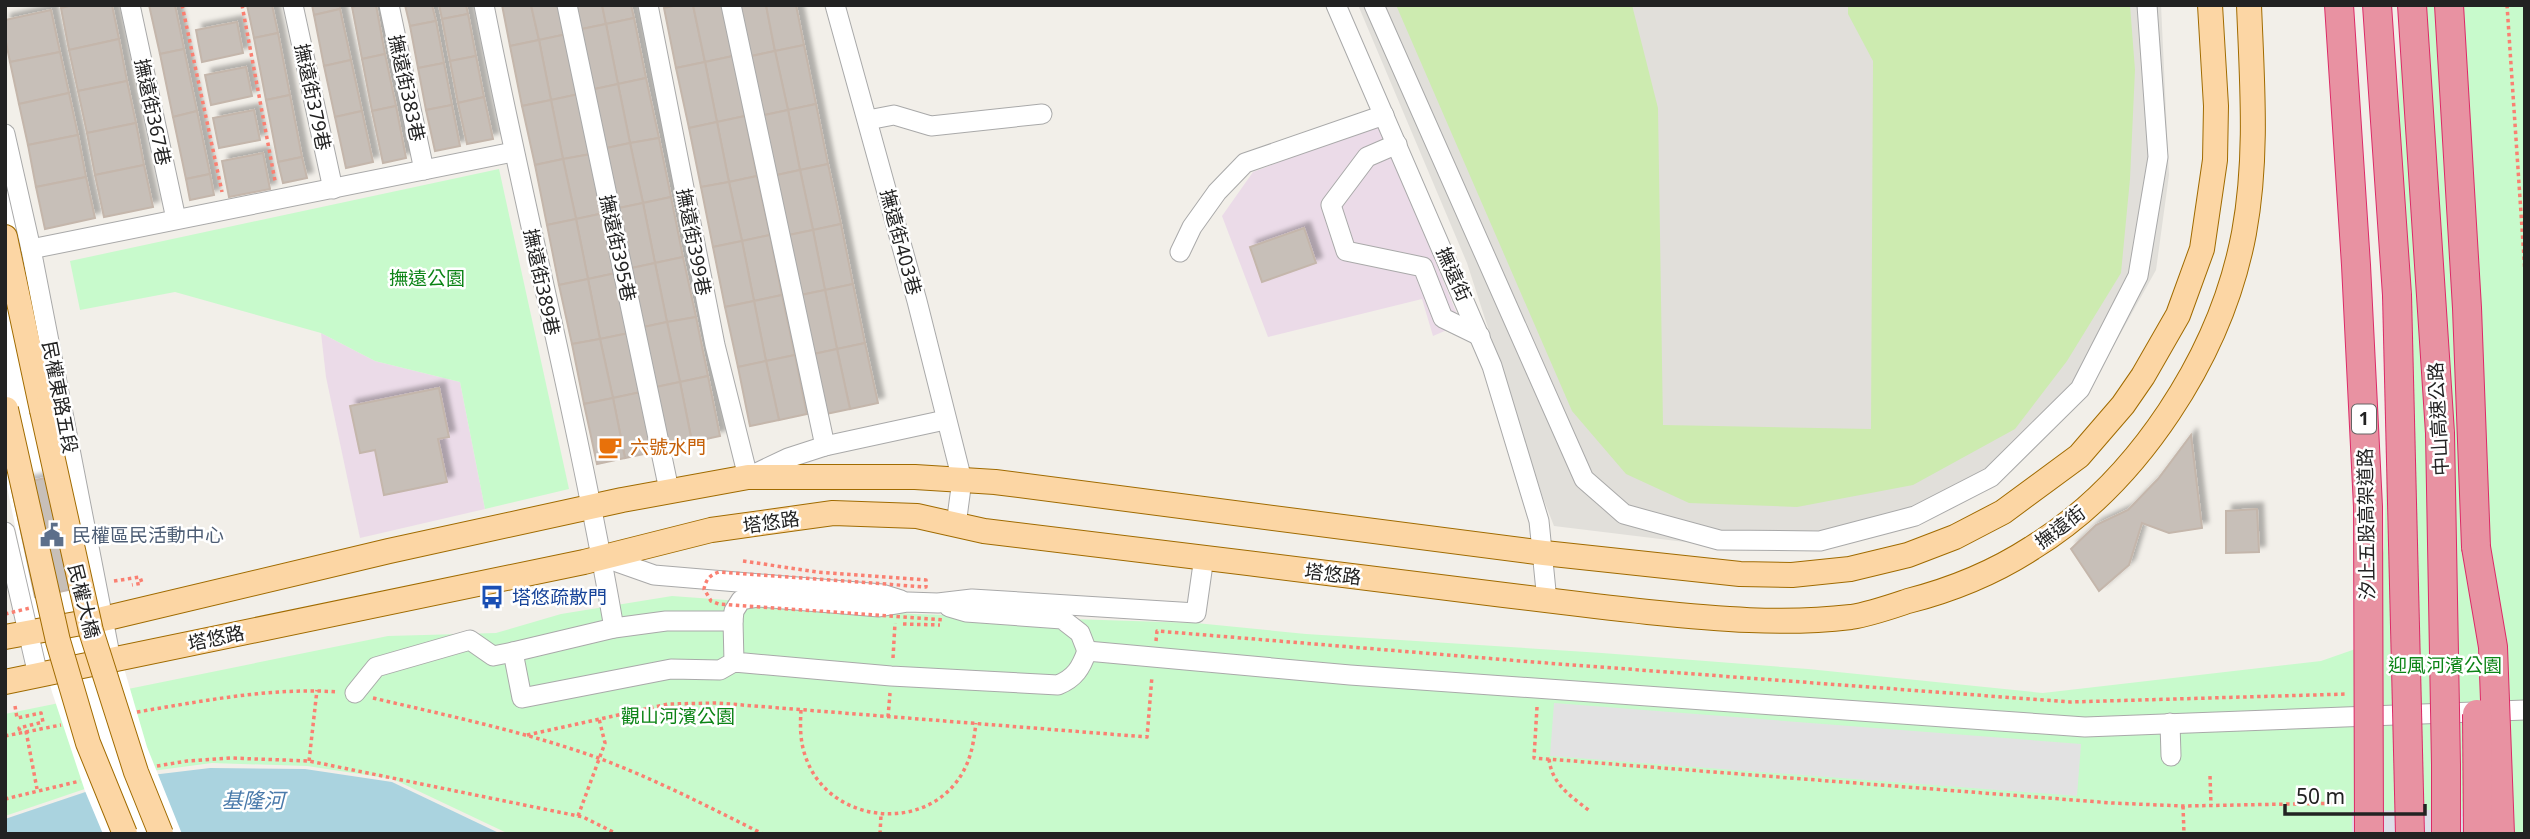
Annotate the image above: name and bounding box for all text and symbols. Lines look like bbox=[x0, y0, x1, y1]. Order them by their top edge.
street label: 撫遠街383巷 bbox=[383, 32, 431, 144]
street label: 撫遠街379巷 bbox=[289, 41, 337, 153]
street label: 撫遠街367巷 bbox=[129, 56, 177, 168]
street label: 撫遠街399巷 bbox=[671, 186, 717, 298]
street label: 撫遠街403巷 bbox=[874, 186, 928, 298]
street label: 撫遠街395巷 bbox=[594, 192, 642, 304]
street label: 撫遠街389巷 bbox=[518, 226, 566, 338]
street label: 撫遠街 bbox=[1431, 243, 1477, 305]
park label: 撫遠公園 bbox=[389, 265, 465, 291]
street label: 民權東路五段 bbox=[36, 339, 84, 455]
street label: 中山高速公路 bbox=[2422, 361, 2454, 477]
road number: 1 bbox=[2352, 404, 2376, 433]
cafe icon: 六號水門 bbox=[596, 433, 624, 461]
place label: 六號水門 bbox=[630, 434, 706, 460]
street label: 汐止五股高架道路 bbox=[2352, 448, 2380, 600]
street label: 撫遠街 bbox=[2029, 499, 2091, 555]
street label: 塔悠路 bbox=[741, 505, 801, 539]
public building icon: 民權區民活動中心 bbox=[38, 521, 66, 549]
place label: 民權區民活動中心 bbox=[72, 522, 224, 548]
street label: 塔悠路 bbox=[1303, 558, 1363, 590]
street label: 民權大橋 bbox=[62, 561, 106, 641]
bus stop icon: 塔悠疏散門 bbox=[478, 583, 506, 611]
place label: 塔悠疏散門 bbox=[512, 584, 607, 610]
street label: 塔悠路 bbox=[185, 619, 247, 657]
park label: 迎風河濱公園 bbox=[2388, 652, 2502, 678]
park label: 觀山河濱公園 bbox=[621, 703, 735, 729]
scale bar bbox=[2285, 772, 2425, 816]
text: 50 m bbox=[2296, 782, 2345, 810]
water label: 基隆河 bbox=[222, 786, 288, 814]

